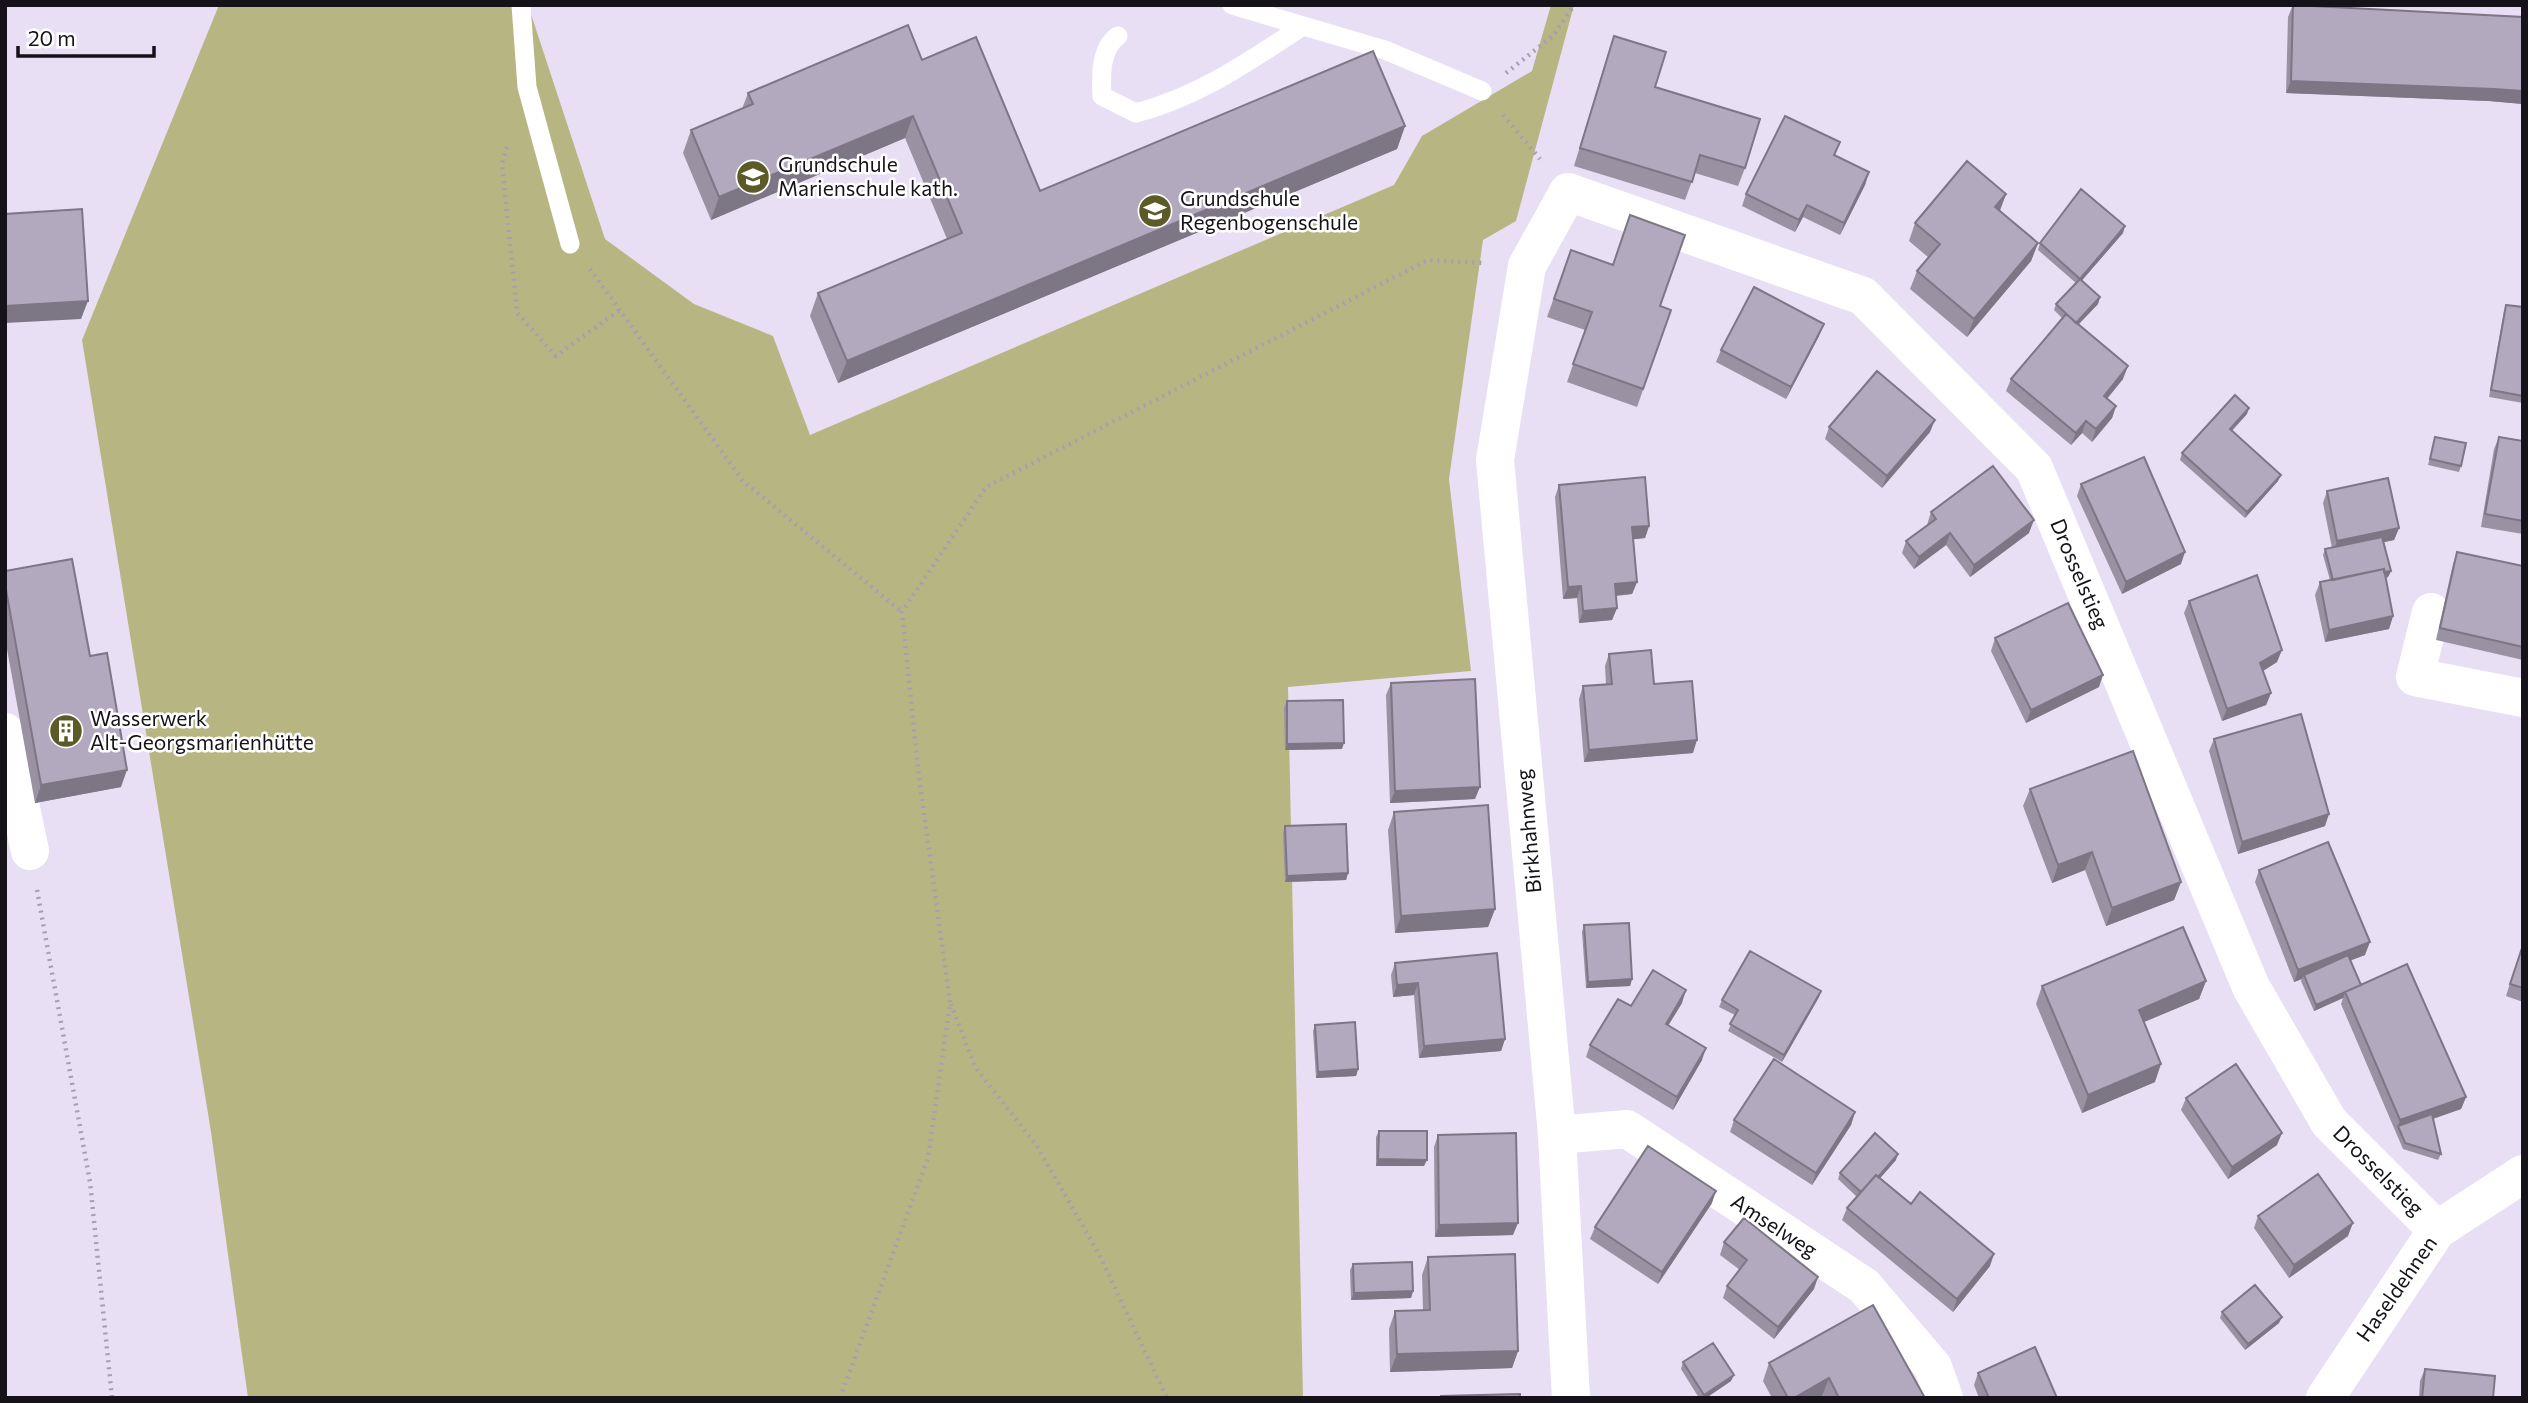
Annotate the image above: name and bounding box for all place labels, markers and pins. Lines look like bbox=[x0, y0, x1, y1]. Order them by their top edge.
place label: Grundschule Marienschule kath. bbox=[778, 151, 958, 200]
school or university icon: Grundschule Marienschule kath. bbox=[734, 158, 772, 196]
place label: Grundschule Regenbogenschule bbox=[1180, 185, 1358, 234]
school or university icon: Grundschule Regenbogenschule bbox=[1136, 192, 1174, 230]
place label: Wasserwerk Alt-Georgsmarienhütte bbox=[90, 705, 314, 754]
building icon: Wasserwerk Alt-Georgsmarienhütte bbox=[47, 712, 85, 750]

